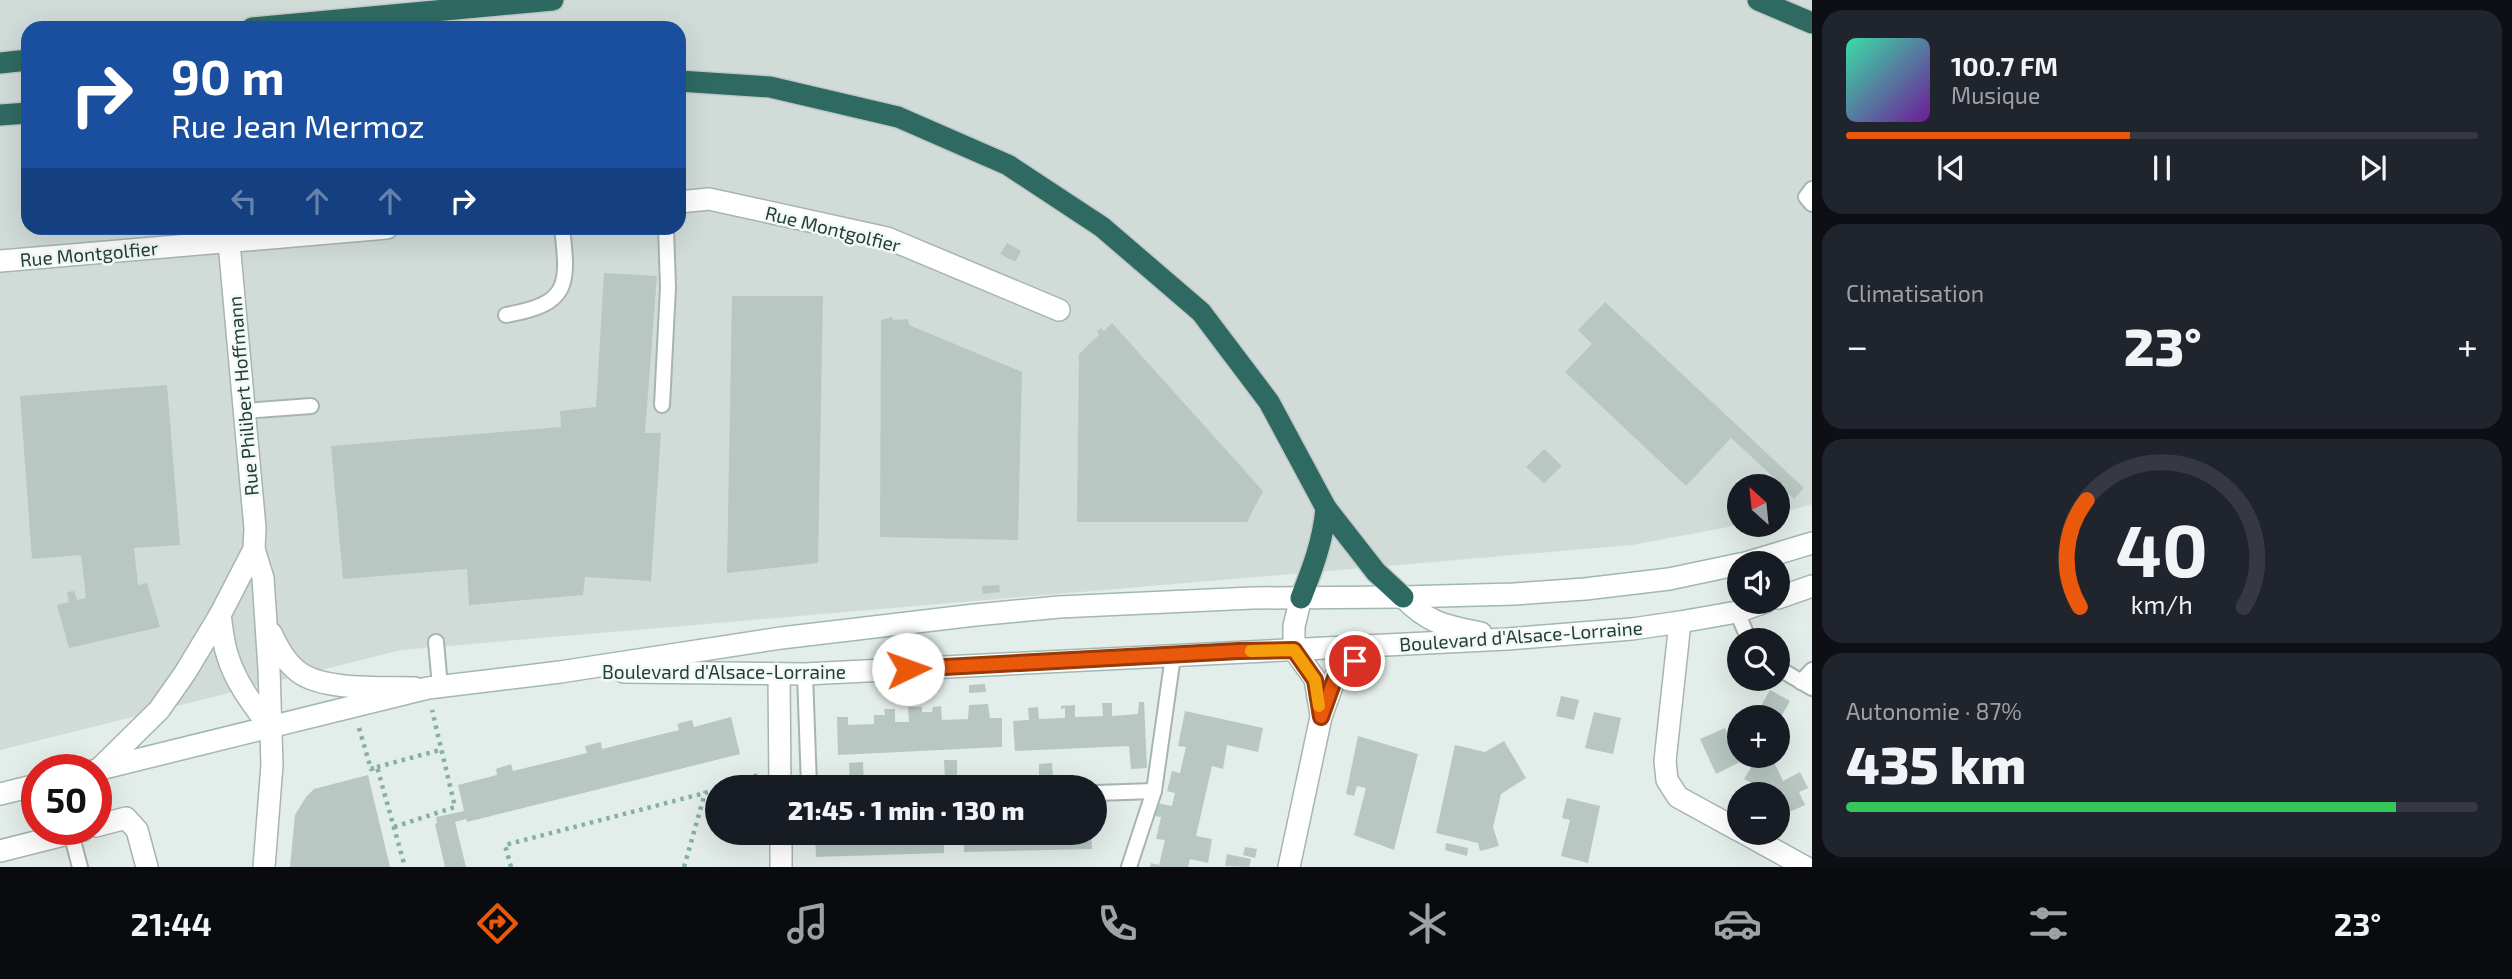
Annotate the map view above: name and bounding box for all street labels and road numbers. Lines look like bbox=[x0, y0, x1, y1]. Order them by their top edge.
street label: Rue Montgolfier bbox=[763, 201, 904, 257]
street label: Rue Montgolfier bbox=[19, 236, 160, 271]
street label: Rue Philibert Hoffmann bbox=[222, 295, 263, 497]
street label: Boulevard d'Alsace-Lorraine bbox=[1399, 616, 1643, 655]
street label: Boulevard d'Alsace-Lorraine bbox=[602, 660, 846, 683]

